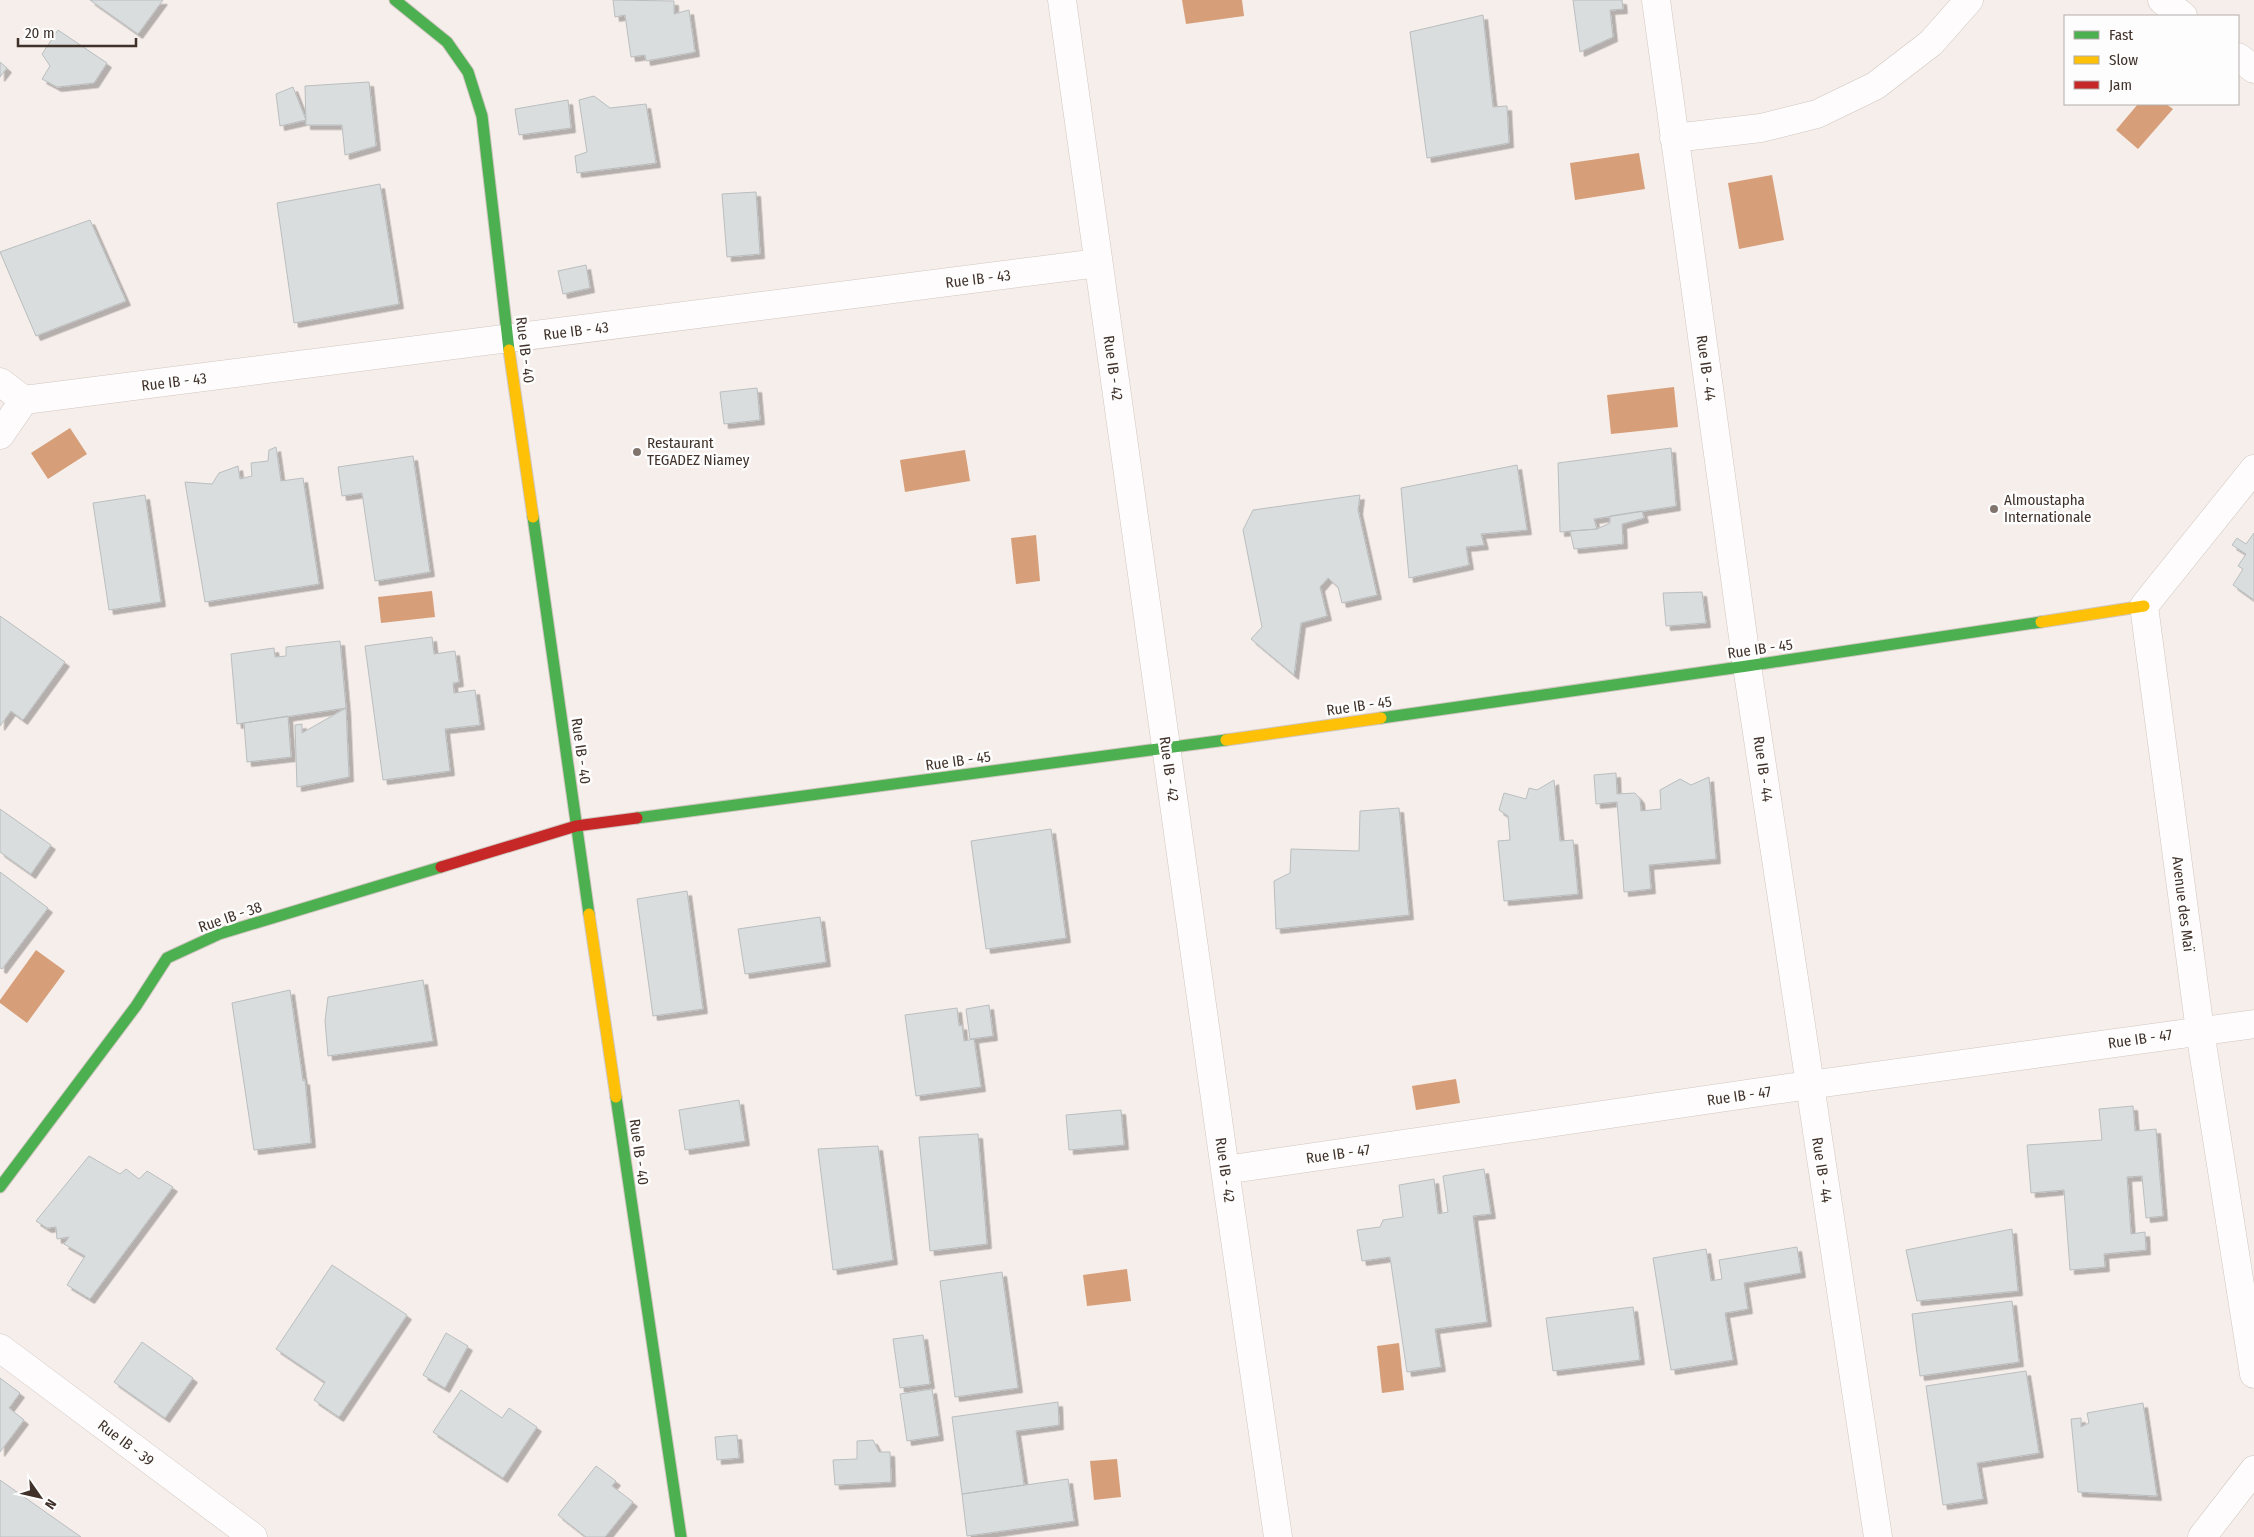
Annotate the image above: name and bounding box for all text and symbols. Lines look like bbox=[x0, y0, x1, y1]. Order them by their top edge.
scale bar bbox=[18, 15, 135, 47]
legend bbox=[2064, 15, 2239, 105]
text: 20 m bbox=[25, 24, 55, 42]
text: Fast bbox=[2109, 26, 2133, 44]
text: Slow bbox=[2109, 51, 2138, 69]
text: Jam bbox=[2109, 76, 2132, 94]
street label: Rue IB - 43 bbox=[944, 266, 1012, 292]
street label: Rue IB - 40 bbox=[512, 316, 538, 384]
street label: Rue IB - 43 bbox=[542, 318, 610, 344]
street label: Rue IB - 42 bbox=[1100, 334, 1127, 402]
street label: Rue IB - 44 bbox=[1692, 334, 1720, 402]
street label: Rue IB - 43 bbox=[140, 369, 208, 395]
place label: Restaurant TEGADEZ Niamey bbox=[647, 434, 750, 469]
marker: Restaurant TEGADEZ Niamey bbox=[631, 446, 643, 458]
place label: Almoustapha Internationale bbox=[2004, 491, 2091, 526]
marker: Almoustapha Internationale bbox=[1988, 503, 2000, 515]
street label: Rue IB - 45 bbox=[1726, 636, 1794, 662]
street label: Rue IB - 45 bbox=[1325, 693, 1393, 719]
street label: Rue IB - 40 bbox=[567, 717, 595, 785]
street label: Rue IB - 42 bbox=[1156, 735, 1183, 803]
street label: Rue IB - 44 bbox=[1749, 735, 1777, 803]
street label: Rue IB - 45 bbox=[924, 748, 992, 774]
street label: Avenue des Maï bbox=[2168, 855, 2198, 954]
street label: Rue IB - 38 bbox=[196, 898, 264, 936]
street label: Rue IB - 47 bbox=[2107, 1026, 2173, 1052]
street label: Rue IB - 47 bbox=[1706, 1083, 1772, 1109]
street label: Rue IB - 40 bbox=[625, 1118, 653, 1186]
street label: Rue IB - 42 bbox=[1212, 1136, 1239, 1204]
street label: Rue IB - 44 bbox=[1808, 1136, 1836, 1204]
street label: Rue IB - 47 bbox=[1305, 1141, 1371, 1167]
street label: Rue IB - 39 bbox=[94, 1416, 158, 1470]
north arrow bbox=[15, 1472, 65, 1522]
text: N bbox=[41, 1496, 60, 1512]

